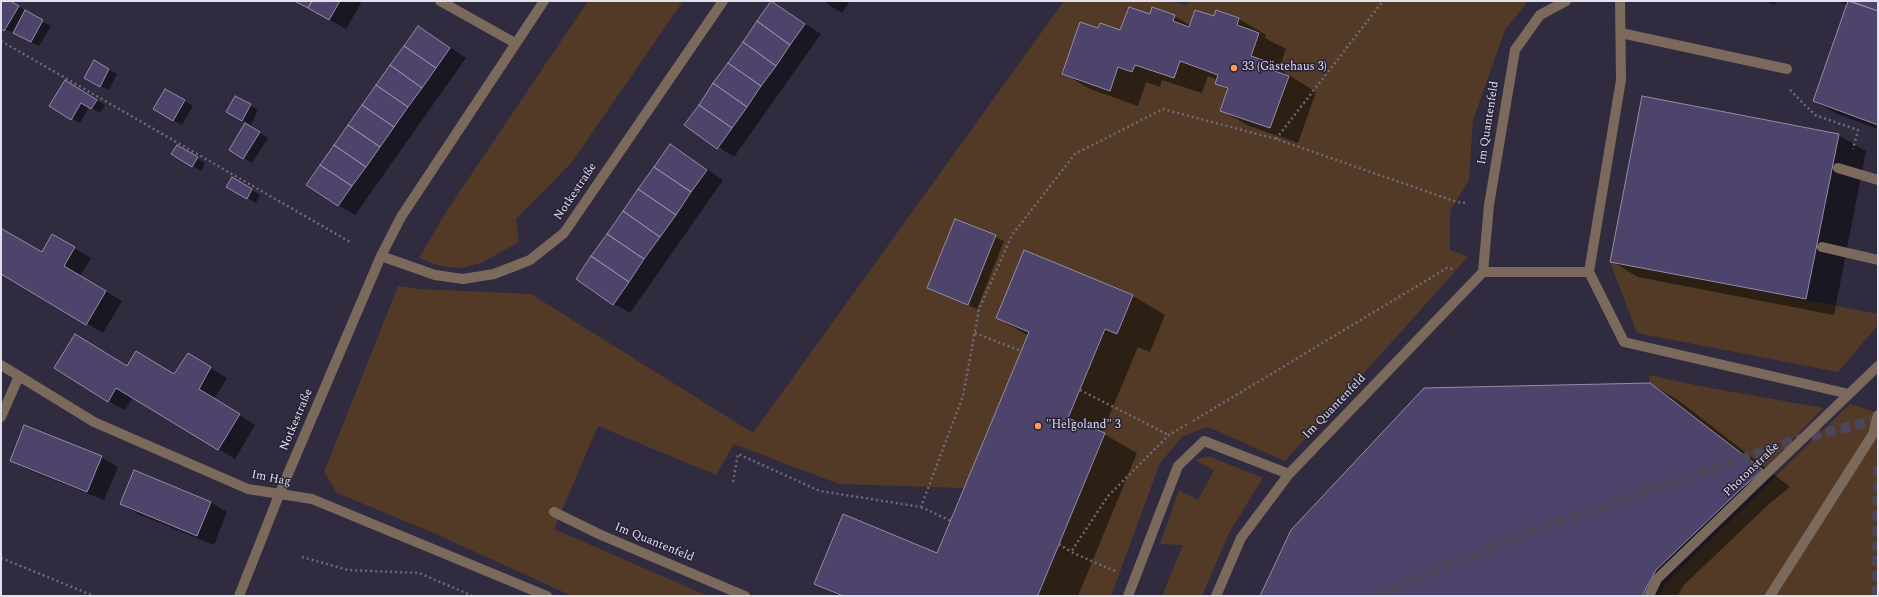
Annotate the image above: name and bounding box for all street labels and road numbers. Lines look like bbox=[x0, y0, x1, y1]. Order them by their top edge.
street label: Im Quantenfeld bbox=[1475, 80, 1503, 166]
street label: Notkestraße bbox=[552, 161, 600, 223]
street label: Im Quantenfeld bbox=[1301, 372, 1369, 442]
street label: Notkestraße bbox=[278, 387, 316, 453]
street label: Photonstraße bbox=[1721, 440, 1783, 500]
street label: Im Hag bbox=[250, 468, 292, 490]
street label: Im Quantenfeld bbox=[612, 521, 696, 565]

